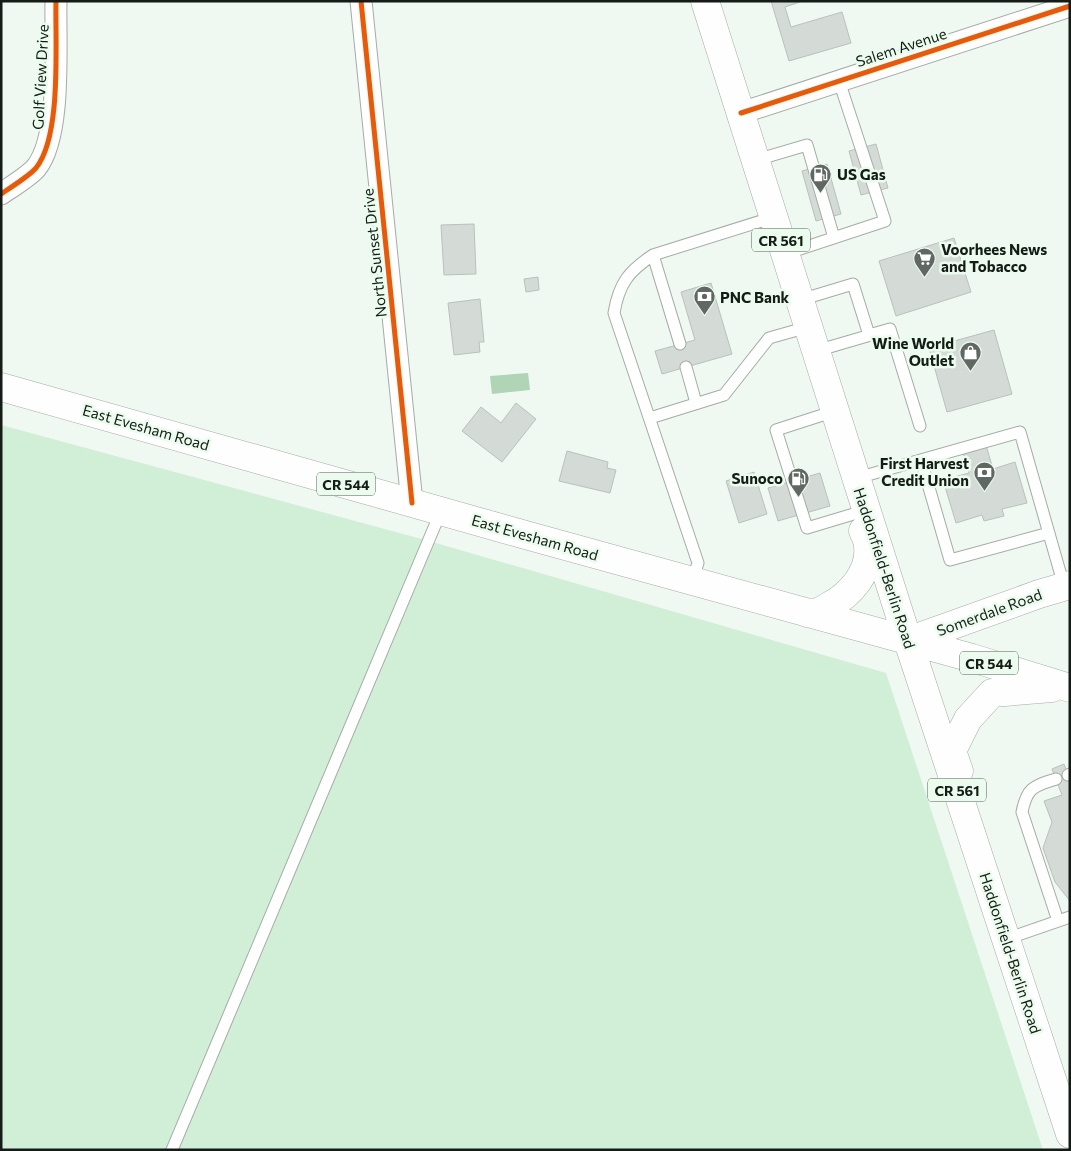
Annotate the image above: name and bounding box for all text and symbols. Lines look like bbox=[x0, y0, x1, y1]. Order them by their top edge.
street label: Golf View Drive bbox=[28, 24, 52, 130]
street label: Salem Avenue bbox=[853, 24, 949, 70]
fuel station icon: US Gas bbox=[809, 162, 833, 193]
place label: US Gas bbox=[837, 165, 886, 183]
street label: North Sunset Drive bbox=[358, 188, 390, 318]
road number: CR 561 bbox=[752, 228, 810, 252]
place label: Voorhees News and Tobacco bbox=[941, 240, 1047, 275]
supermarket icon: Voorhees News and Tobacco bbox=[913, 246, 937, 277]
bank icon: PNC Bank bbox=[692, 285, 716, 316]
place label: PNC Bank bbox=[720, 288, 790, 306]
place label: Wine World Outlet bbox=[872, 334, 954, 369]
shop icon: Wine World Outlet bbox=[958, 340, 982, 371]
street label: East Evesham Road bbox=[81, 400, 211, 454]
place label: First Harvest Credit Union bbox=[880, 454, 969, 489]
bank icon: First Harvest Credit Union bbox=[973, 460, 997, 491]
fuel station icon: Sunoco bbox=[787, 466, 811, 497]
place label: Sunoco bbox=[732, 469, 783, 487]
road number: CR 544 bbox=[317, 472, 375, 496]
street label: Haddonfield-Berlin Road bbox=[850, 485, 920, 651]
street label: East Evesham Road bbox=[470, 510, 600, 564]
street label: Somerdale Road bbox=[934, 585, 1044, 639]
road number: CR 544 bbox=[960, 651, 1018, 674]
road number: CR 561 bbox=[928, 778, 986, 802]
street label: Haddonfield-Berlin Road bbox=[976, 870, 1046, 1036]

